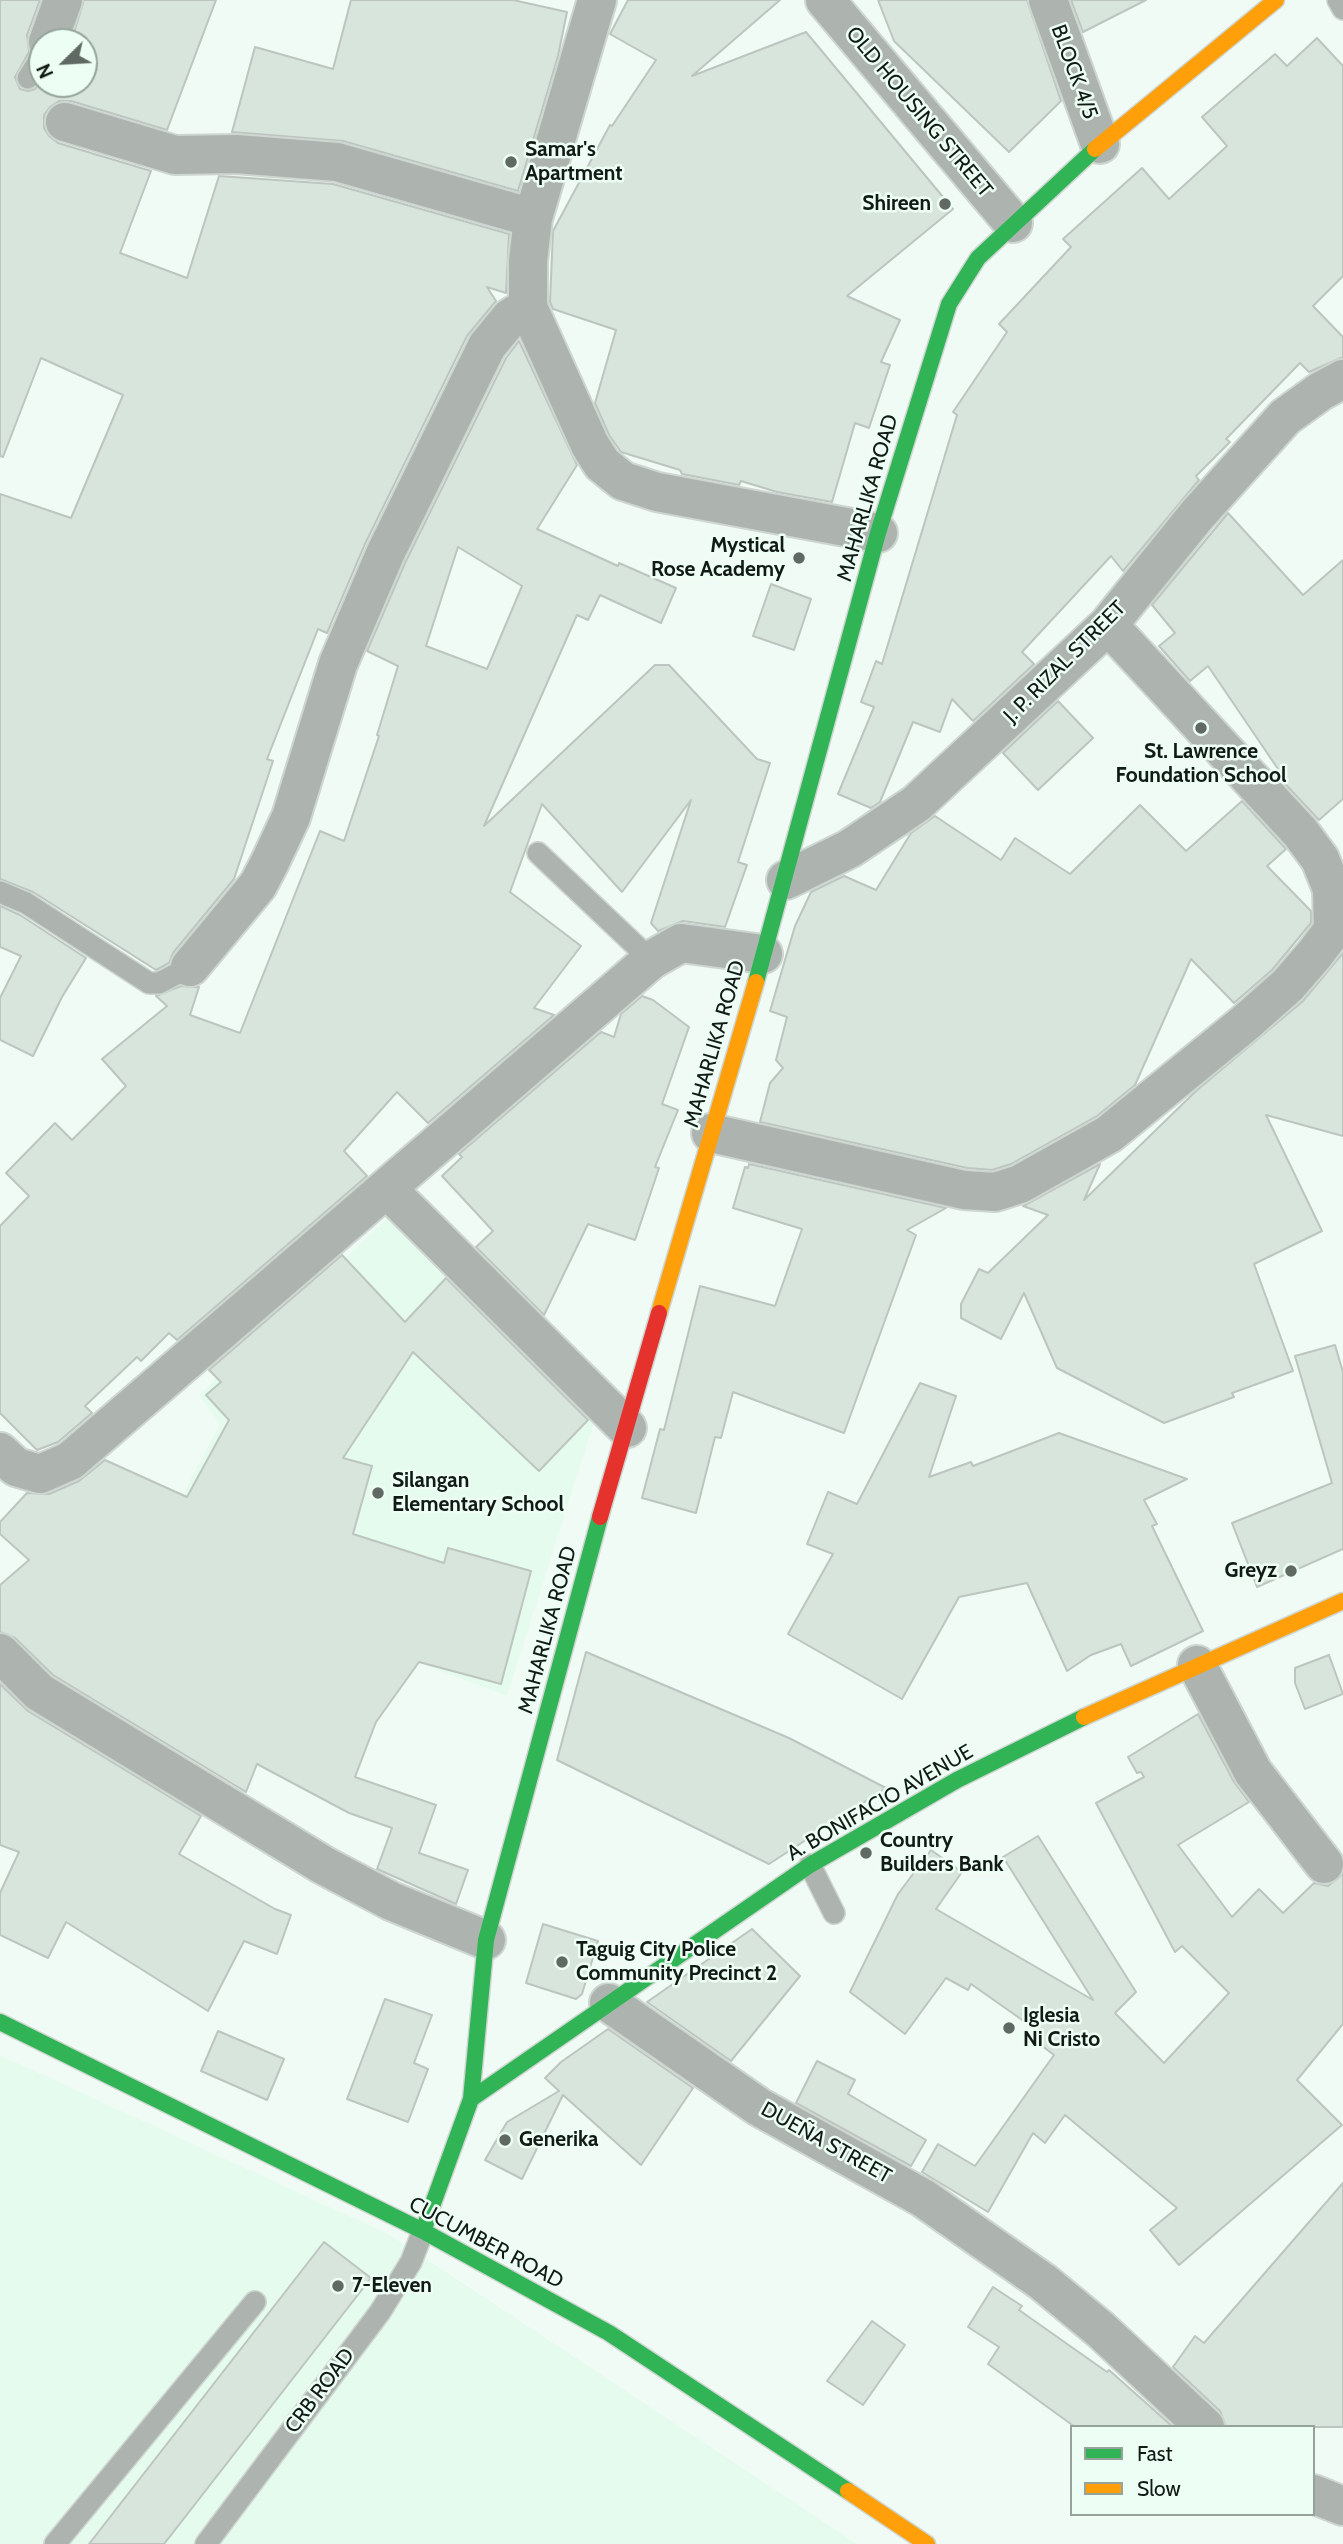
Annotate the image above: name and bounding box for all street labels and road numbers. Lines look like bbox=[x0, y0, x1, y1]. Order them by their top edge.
street label: BLOCK 4/5 bbox=[1045, 21, 1103, 123]
street label: OLD HOUSING STREET bbox=[840, 22, 998, 202]
street label: MAHARLIKA ROAD bbox=[832, 412, 904, 584]
street label: J. P. RIZAL STREET bbox=[999, 596, 1131, 728]
street label: MAHARLIKA ROAD bbox=[679, 958, 751, 1130]
street label: MAHARLIKA ROAD bbox=[513, 1543, 583, 1717]
street label: A. BONIFACIO AVENUE bbox=[783, 1739, 977, 1867]
street label: DUEÑA STREET bbox=[756, 2097, 896, 2189]
street label: CUCUMBER ROAD bbox=[404, 2192, 568, 2294]
street label: CRB ROAD bbox=[280, 2344, 360, 2438]

